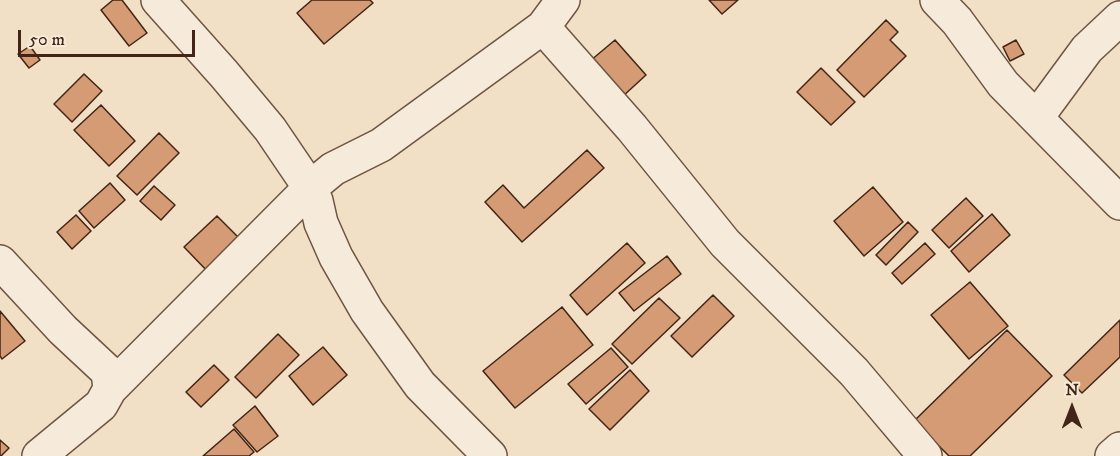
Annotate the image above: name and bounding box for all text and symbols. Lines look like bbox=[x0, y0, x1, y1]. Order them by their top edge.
scale bar bbox=[21, 18, 198, 56]
text: 50 m bbox=[29, 29, 65, 51]
north arrow bbox=[1042, 378, 1102, 438]
text: N bbox=[1065, 380, 1079, 400]

